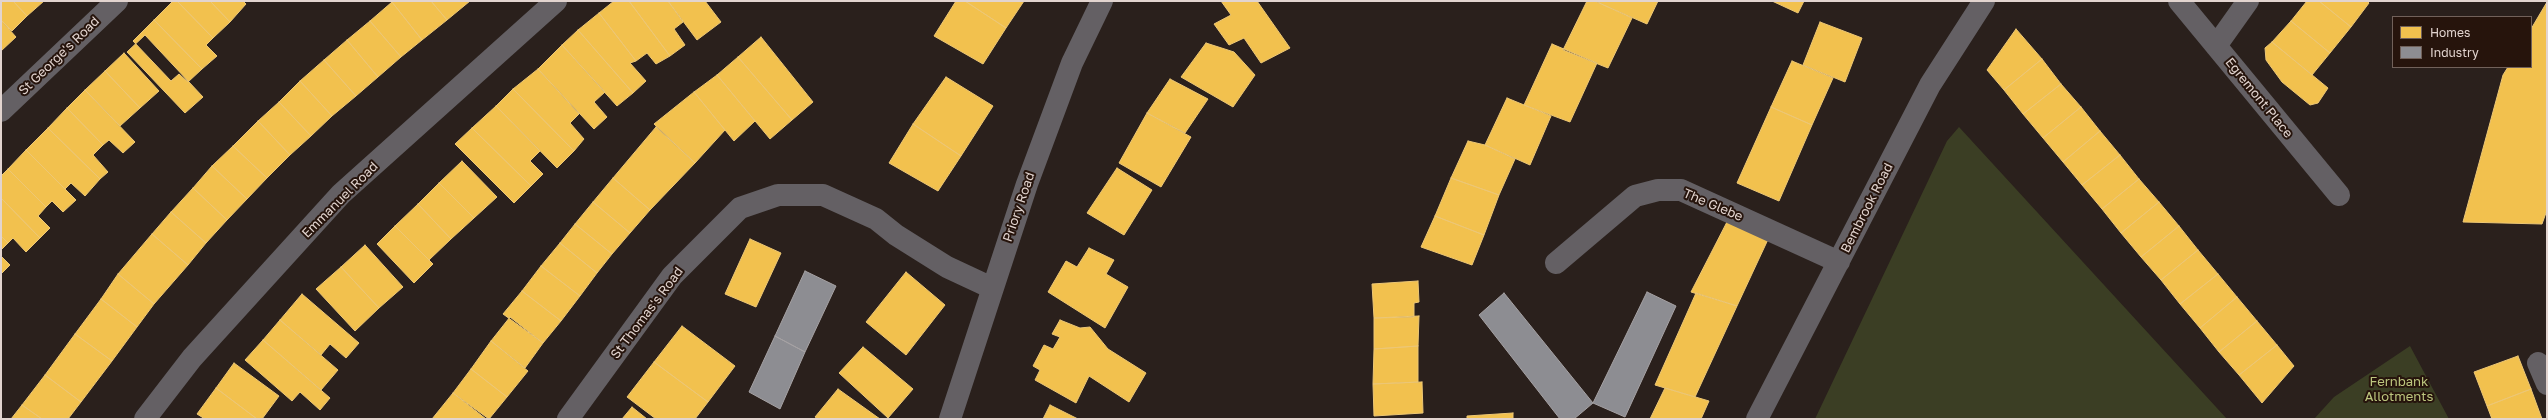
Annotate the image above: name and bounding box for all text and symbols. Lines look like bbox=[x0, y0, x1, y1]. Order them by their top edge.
street label: St George's Road bbox=[15, 13, 103, 99]
legend bbox=[2392, 16, 2532, 68]
text: Homes bbox=[2430, 25, 2470, 40]
text: Industry bbox=[2430, 45, 2479, 60]
street label: Egremont Place bbox=[2222, 55, 2296, 141]
street label: Emmanuel Road bbox=[299, 159, 381, 241]
street label: Bembrook Road bbox=[1838, 160, 1896, 256]
street label: Priory Road bbox=[1000, 170, 1038, 244]
street label: The Glebe bbox=[1681, 185, 1745, 225]
street label: St Thomas's Road bbox=[607, 264, 687, 362]
park label: Fernbank Allotments bbox=[2365, 374, 2433, 405]

